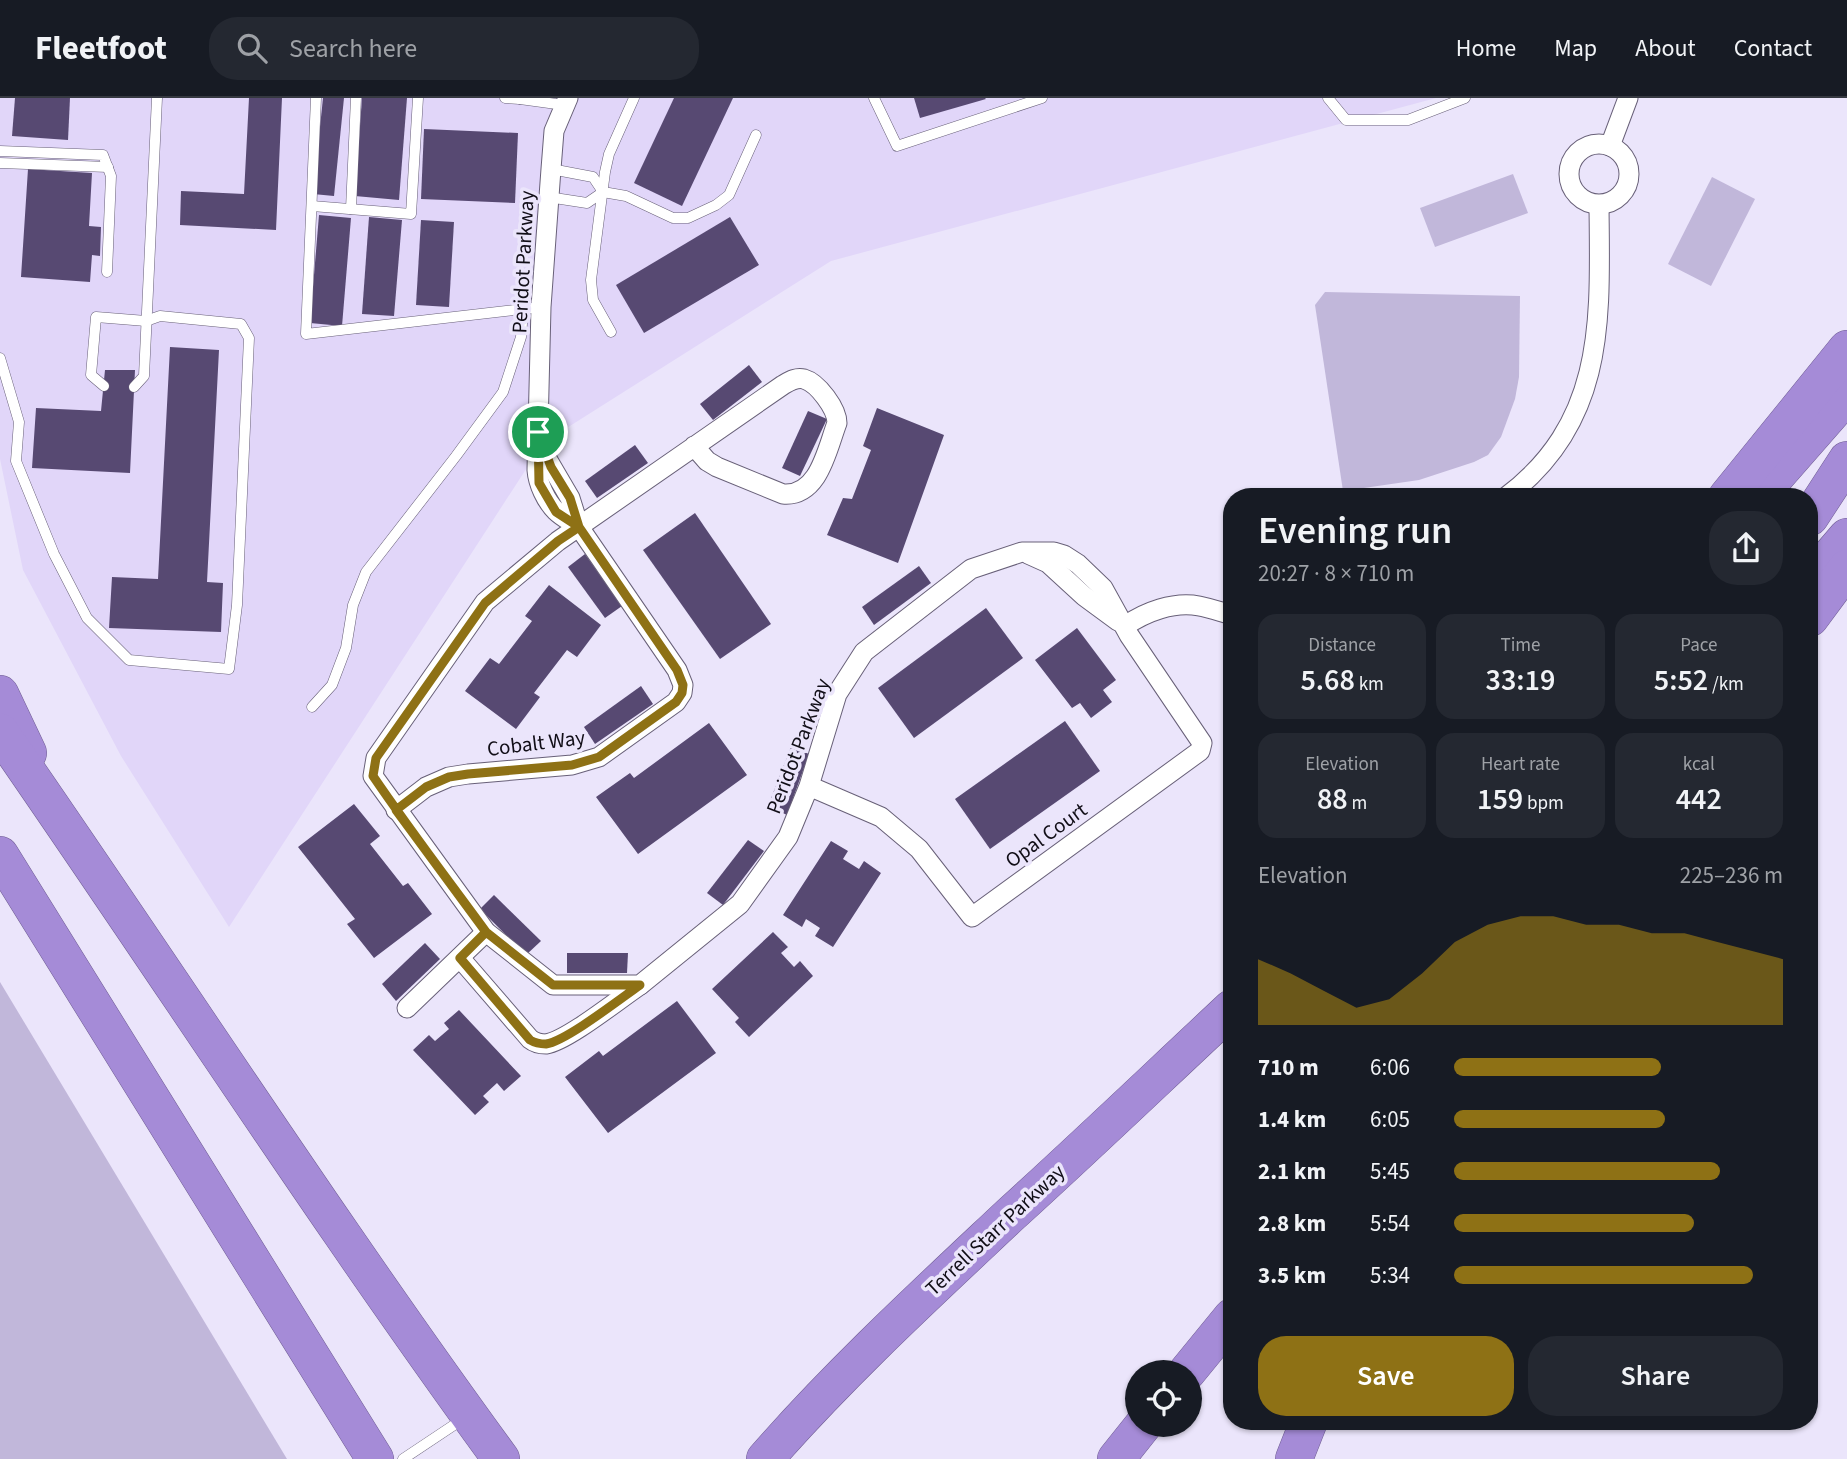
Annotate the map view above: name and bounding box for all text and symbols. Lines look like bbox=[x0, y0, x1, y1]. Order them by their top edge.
search box bbox=[209, 17, 699, 80]
text: Fleetfoot bbox=[35, 25, 167, 72]
icon: search bbox=[233, 29, 271, 67]
text: Search here bbox=[289, 30, 417, 67]
text: Home bbox=[1456, 31, 1516, 66]
text: Map bbox=[1554, 31, 1597, 66]
text: About bbox=[1635, 31, 1696, 66]
text: Contact bbox=[1734, 31, 1812, 66]
street label: Peridot Parkway bbox=[504, 190, 542, 334]
pin bbox=[508, 402, 568, 462]
icon: arrive bbox=[519, 413, 557, 451]
text: Evening run bbox=[1258, 504, 1452, 558]
button: share bbox=[1709, 511, 1783, 585]
text: 20:27 · 8 × 710 m bbox=[1258, 557, 1414, 590]
text: Distance bbox=[1308, 632, 1376, 659]
text: Time bbox=[1500, 632, 1541, 659]
text: Pace bbox=[1680, 632, 1717, 659]
text: 5.68 bbox=[1300, 659, 1355, 702]
text: 33:19 bbox=[1486, 659, 1555, 702]
text: 5:52 bbox=[1654, 659, 1708, 702]
text: km bbox=[1355, 671, 1384, 698]
text: /km bbox=[1708, 671, 1744, 698]
street label: Peridot Parkway bbox=[758, 674, 838, 818]
street label: Cobalt Way bbox=[485, 722, 587, 764]
text: Elevation bbox=[1305, 751, 1379, 778]
text: Heart rate bbox=[1481, 751, 1560, 778]
text: kcal bbox=[1683, 751, 1715, 778]
text: 88 bbox=[1317, 778, 1348, 821]
text: 159 bbox=[1477, 778, 1523, 821]
text: 442 bbox=[1676, 778, 1722, 821]
text: m bbox=[1348, 790, 1367, 817]
text: bpm bbox=[1523, 790, 1564, 817]
street label: Opal Court bbox=[999, 795, 1093, 875]
text: Elevation bbox=[1258, 859, 1348, 892]
text: 225–236 m bbox=[1680, 859, 1783, 892]
text: 710 m bbox=[1258, 1051, 1319, 1084]
text: 6:06 bbox=[1370, 1051, 1410, 1084]
text: 1.4 km bbox=[1258, 1103, 1326, 1136]
text: 6:05 bbox=[1370, 1103, 1410, 1136]
text: 2.1 km bbox=[1258, 1155, 1326, 1188]
text: 5:45 bbox=[1370, 1155, 1410, 1188]
street label: Terrell Starr Parkway bbox=[918, 1157, 1072, 1303]
text: 2.8 km bbox=[1258, 1207, 1326, 1240]
text: 5:54 bbox=[1370, 1207, 1410, 1240]
text: 3.5 km bbox=[1258, 1259, 1326, 1292]
text: 5:34 bbox=[1370, 1259, 1410, 1292]
button: Save bbox=[1258, 1336, 1514, 1416]
button: Share bbox=[1528, 1336, 1783, 1416]
map controls bbox=[1125, 1360, 1202, 1437]
button: locate bbox=[1125, 1360, 1202, 1437]

